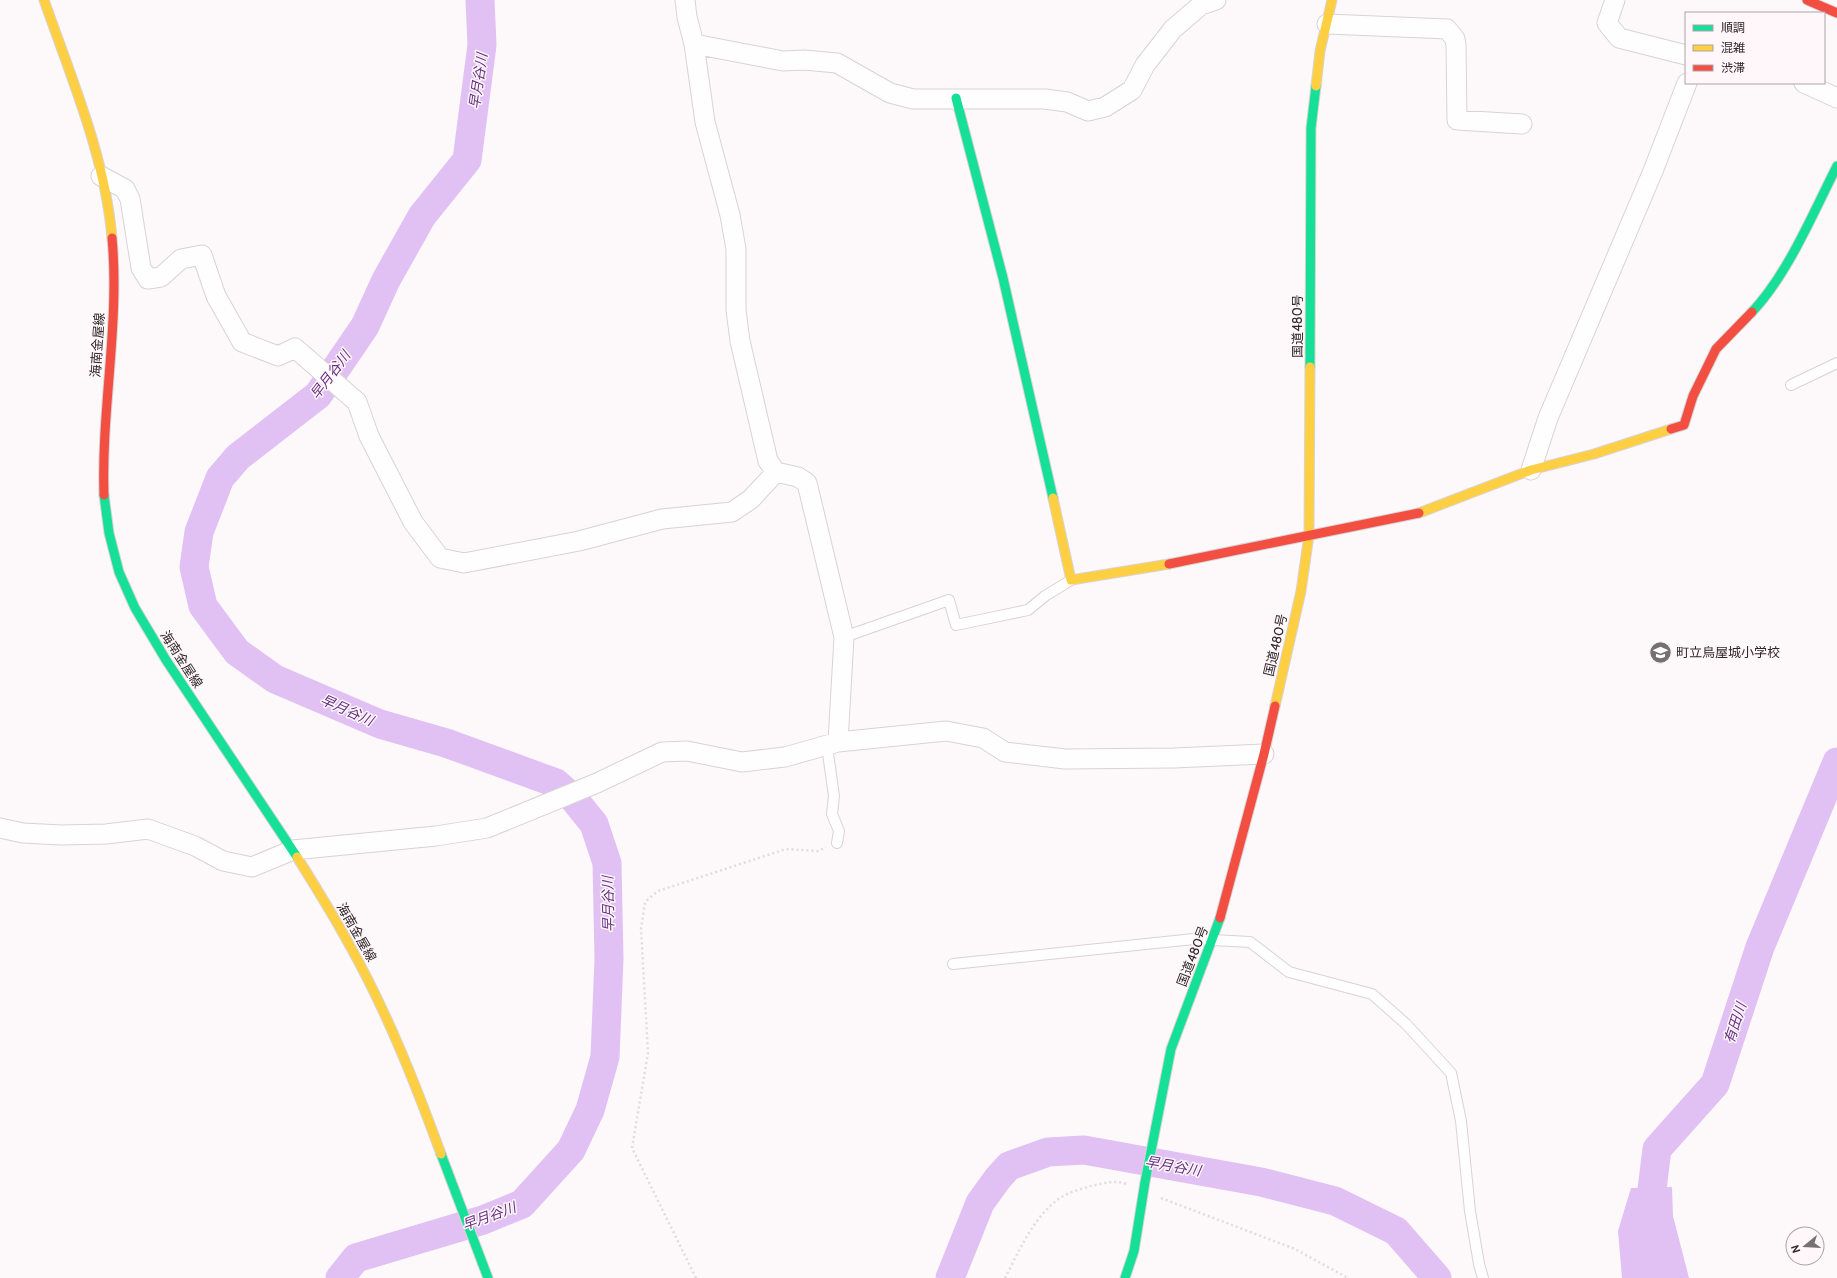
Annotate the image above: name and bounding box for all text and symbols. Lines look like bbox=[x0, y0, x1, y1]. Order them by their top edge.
legend bbox=[1685, 12, 1825, 84]
text: 順調 bbox=[1721, 20, 1745, 35]
text: 混雑 bbox=[1721, 40, 1745, 55]
water label: 早月谷川 bbox=[465, 50, 491, 110]
text: 渋滞 bbox=[1721, 60, 1745, 75]
street label: 国道480号 bbox=[1289, 294, 1305, 358]
street label: 海南金屋線 bbox=[87, 312, 107, 378]
water label: 早月谷川 bbox=[306, 346, 355, 403]
street label: 国道480号 bbox=[1260, 612, 1290, 678]
street label: 海南金屋線 bbox=[158, 627, 206, 691]
school or university icon: 町立鳥屋城小学校 bbox=[1648, 639, 1674, 665]
place label: 町立鳥屋城小学校 bbox=[1676, 644, 1780, 660]
water label: 早月谷川 bbox=[318, 690, 378, 730]
water label: 早月谷川 bbox=[598, 874, 617, 932]
street label: 海南金屋線 bbox=[334, 900, 380, 964]
street label: 国道480号 bbox=[1173, 924, 1211, 988]
water label: 有田川 bbox=[1720, 998, 1751, 1046]
water label: 早月谷川 bbox=[1144, 1152, 1204, 1180]
water label: 早月谷川 bbox=[460, 1197, 520, 1234]
north arrow bbox=[1785, 1226, 1825, 1266]
text: N bbox=[1788, 1243, 1803, 1255]

